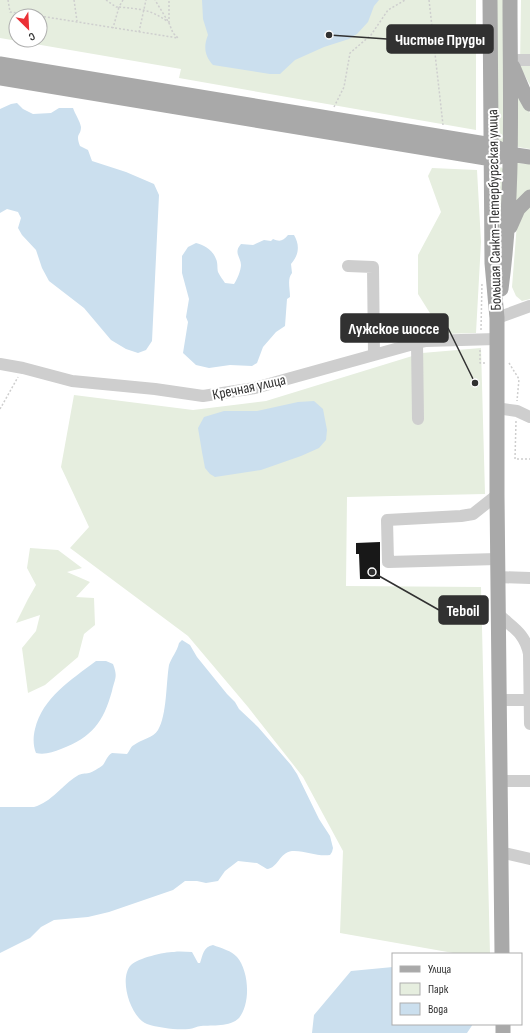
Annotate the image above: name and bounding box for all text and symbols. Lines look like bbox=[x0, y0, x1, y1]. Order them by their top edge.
north arrow bbox=[8, 8, 48, 48]
callout: Чистые Пруды bbox=[387, 25, 493, 53]
text: С bbox=[26, 30, 37, 44]
text: Чистые Пруды bbox=[395, 31, 485, 50]
street label: Большая Санкт-Петербургская улица bbox=[483, 109, 506, 311]
callout: Лужское шоссе bbox=[341, 314, 448, 342]
text: Лужское шоссе bbox=[348, 320, 440, 339]
street label: Кречная улица bbox=[211, 370, 288, 405]
callout: Teboil bbox=[439, 596, 488, 624]
text: Teboil bbox=[446, 602, 480, 621]
legend bbox=[392, 953, 522, 1025]
text: Улица bbox=[428, 962, 452, 977]
text: Парк bbox=[428, 982, 449, 997]
text: Вода bbox=[428, 1002, 448, 1017]

